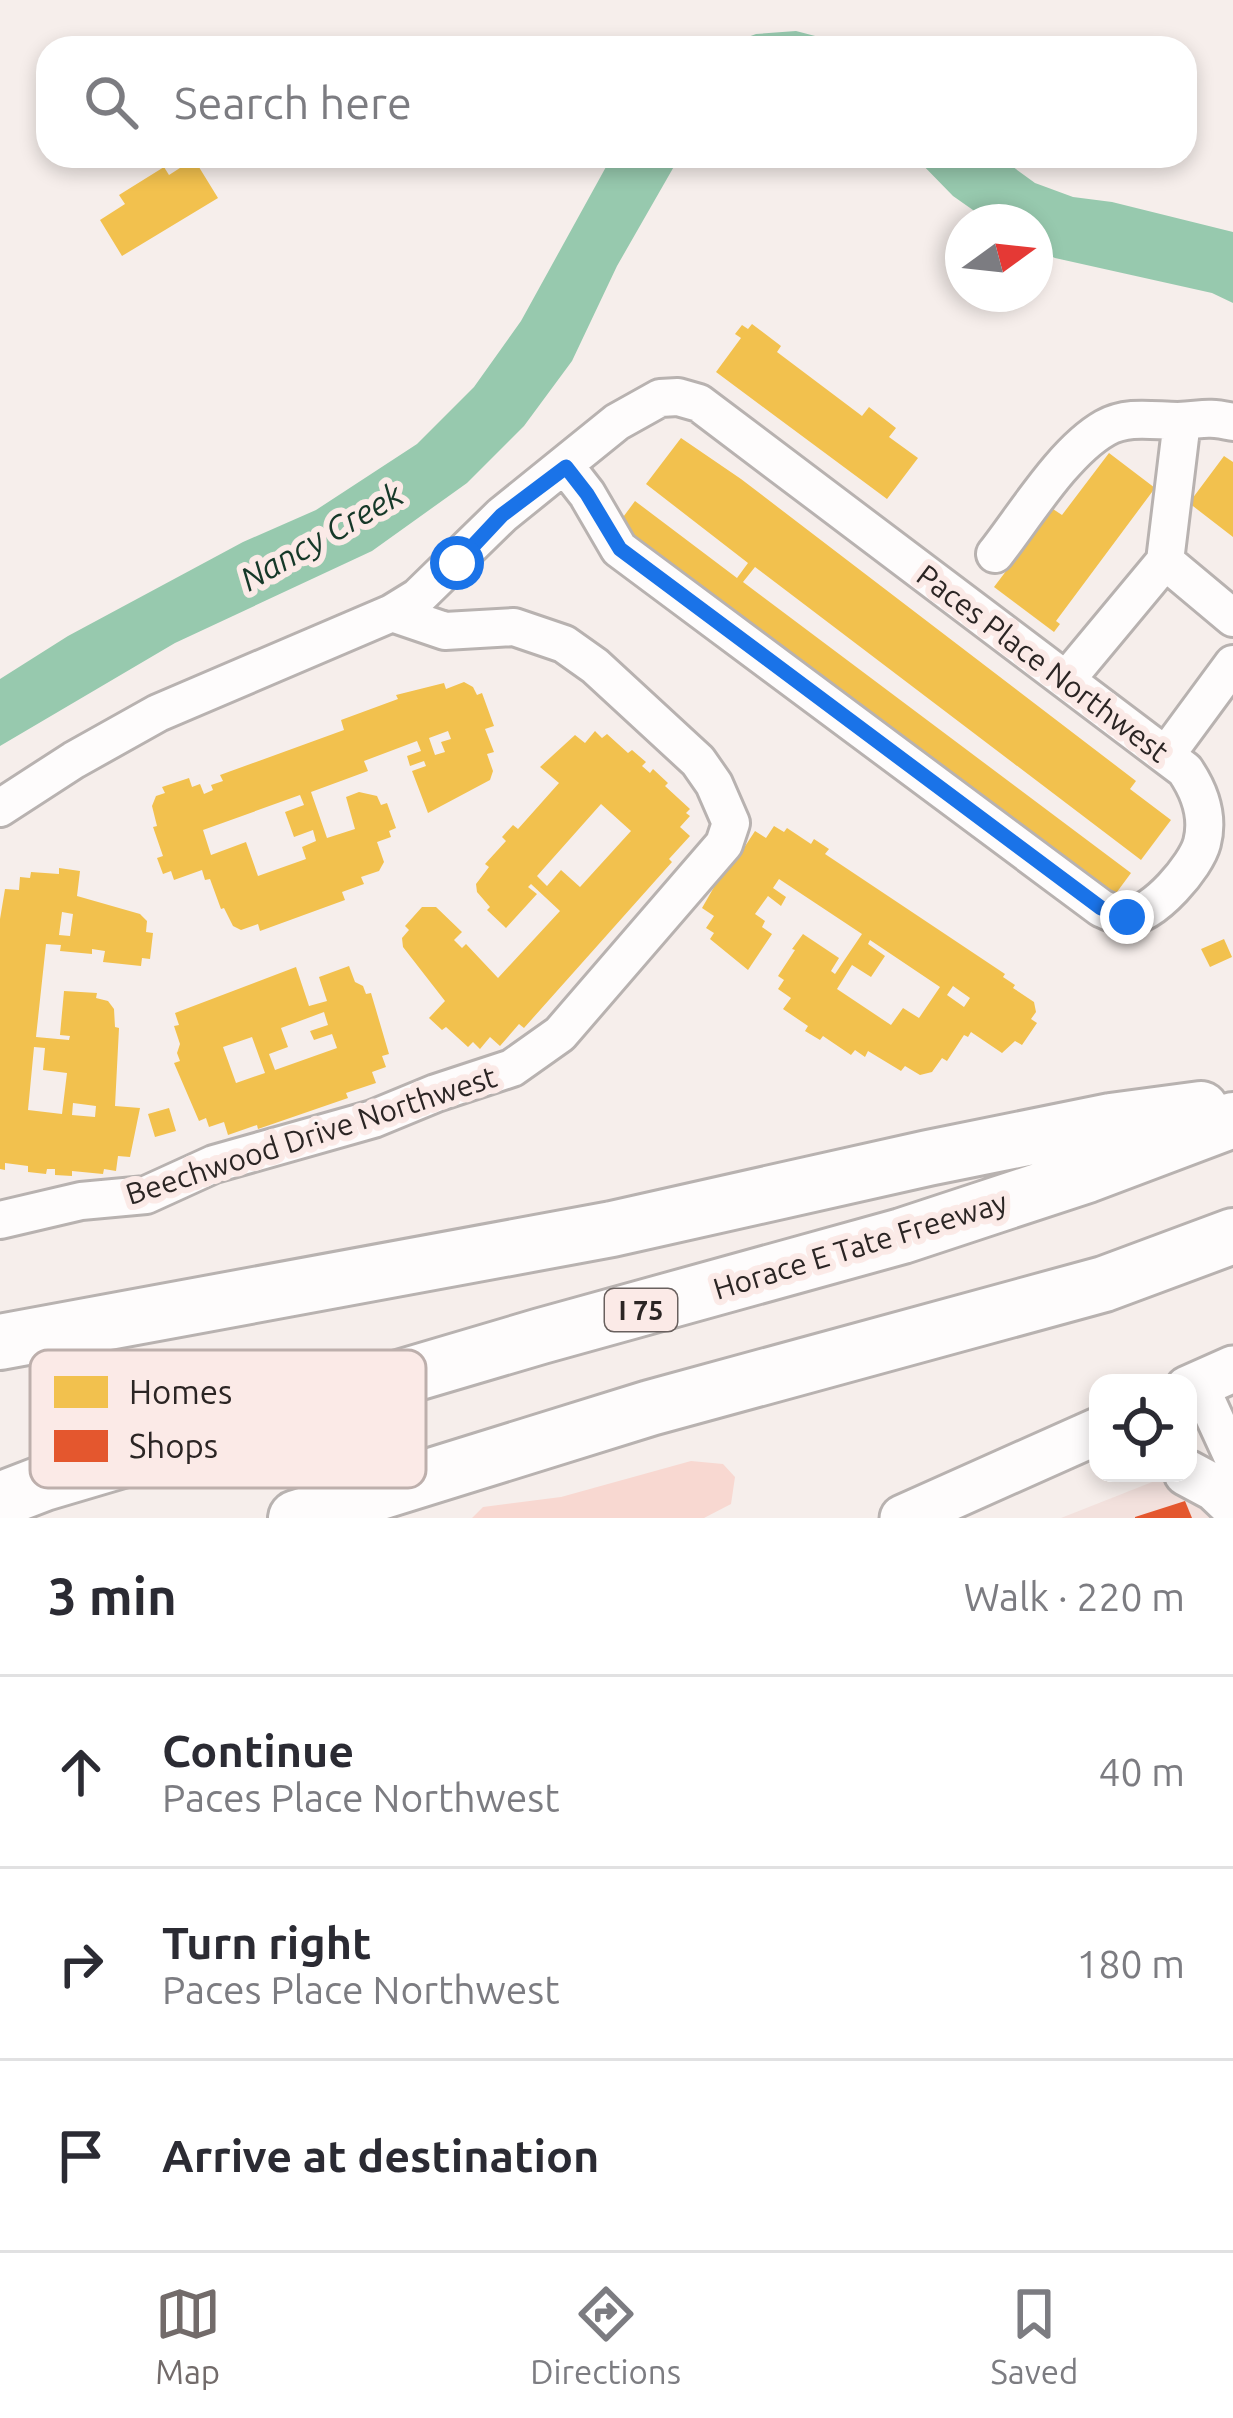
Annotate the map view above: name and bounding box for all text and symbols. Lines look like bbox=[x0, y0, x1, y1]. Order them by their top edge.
search box bbox=[36, 36, 1197, 168]
icon: search bbox=[78, 69, 144, 135]
text: Search here bbox=[174, 77, 412, 128]
north arrow bbox=[945, 204, 1053, 312]
water label: Nancy Creek bbox=[233, 475, 409, 597]
route start bbox=[430, 536, 484, 590]
street label: Paces Place Northwest bbox=[911, 557, 1176, 769]
route end bbox=[1100, 890, 1154, 944]
street label: Beechwood Drive Northwest bbox=[121, 1059, 501, 1211]
street label: Horace E Tate Freeway bbox=[709, 1184, 1011, 1306]
road number: I 75 bbox=[605, 1289, 677, 1331]
legend bbox=[30, 1350, 426, 1488]
text: Homes bbox=[129, 1373, 232, 1410]
map controls bbox=[1089, 1374, 1197, 1482]
button: locate bbox=[1089, 1374, 1197, 1482]
text: Shops bbox=[129, 1427, 218, 1464]
text: 3 min bbox=[48, 1567, 177, 1625]
text: Walk · 220 m bbox=[964, 1575, 1185, 1618]
text: Continue bbox=[162, 1725, 354, 1776]
icon: ahead bbox=[48, 1739, 114, 1805]
text: 40 m bbox=[1098, 1750, 1185, 1793]
text: Paces Place Northwest bbox=[162, 1776, 560, 1819]
text: Turn right bbox=[162, 1917, 371, 1968]
icon: right bbox=[48, 1931, 114, 1997]
text: 180 m bbox=[1076, 1942, 1185, 1985]
text: Paces Place Northwest bbox=[162, 1968, 560, 2011]
icon: arrive bbox=[48, 2123, 114, 2189]
text: Arrive at destination bbox=[162, 2130, 599, 2181]
tab: Map bbox=[155, 2281, 221, 2390]
tab: Directions bbox=[530, 2281, 681, 2390]
tab: Saved bbox=[990, 2281, 1078, 2390]

